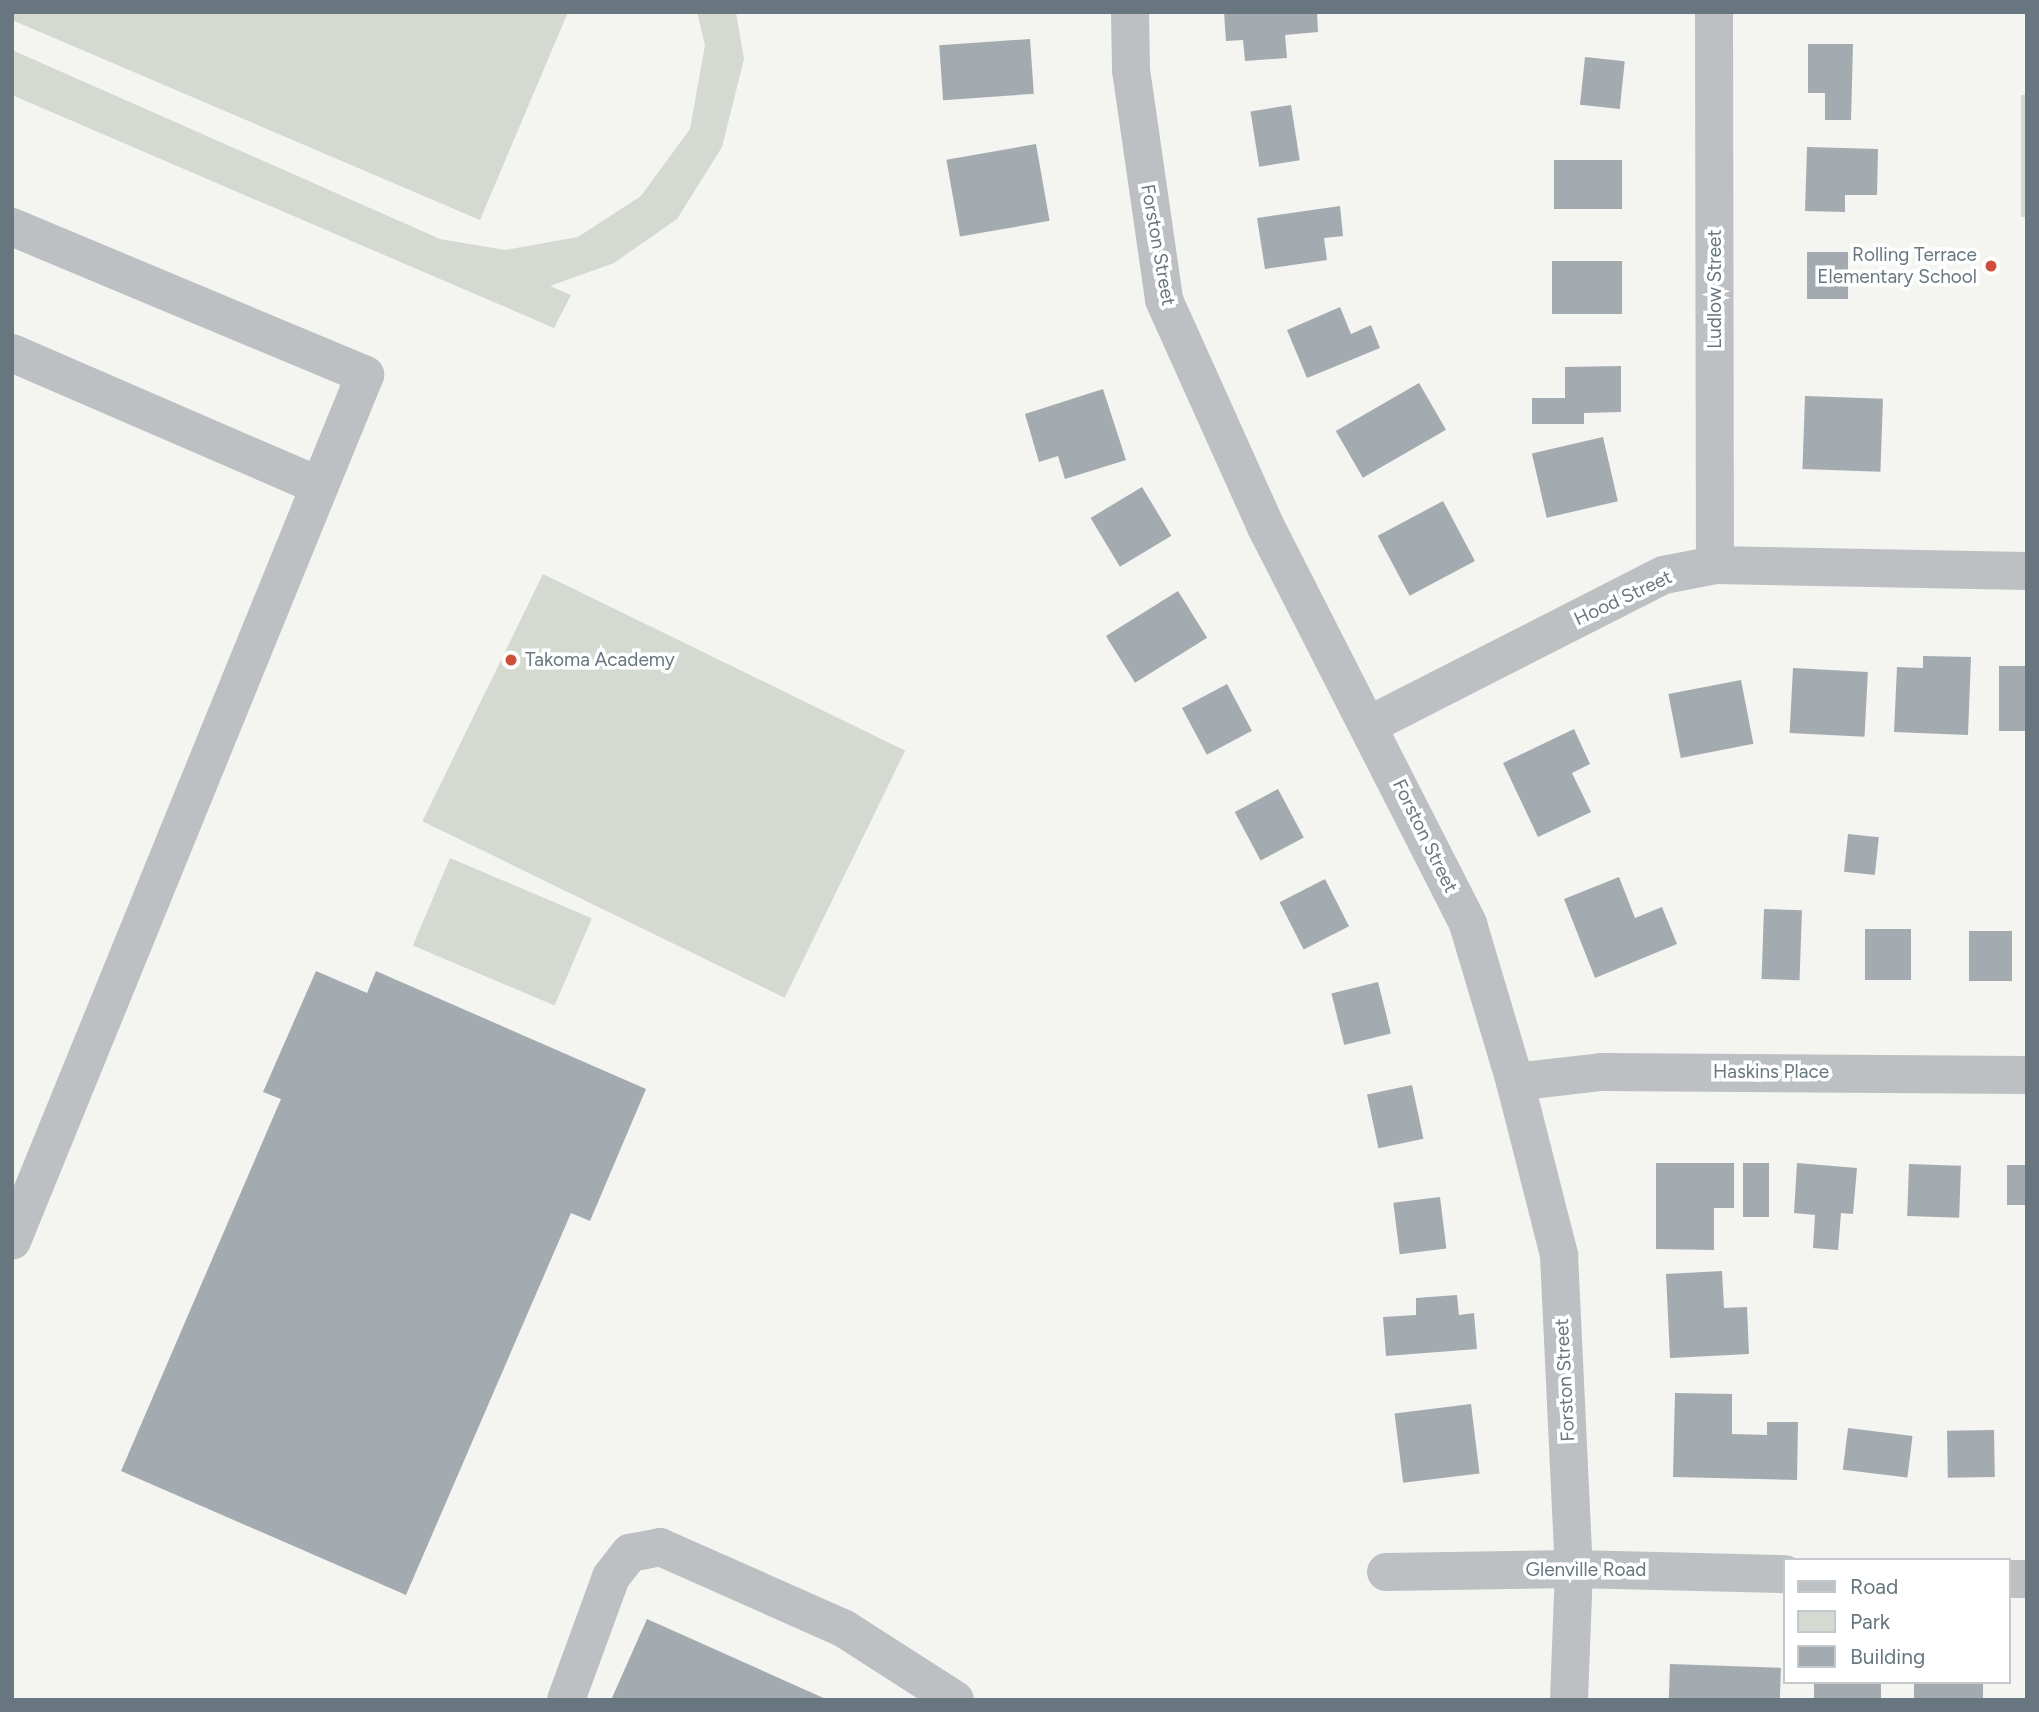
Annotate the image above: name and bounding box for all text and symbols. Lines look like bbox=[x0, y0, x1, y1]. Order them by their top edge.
street label: Forston Street bbox=[1136, 182, 1180, 308]
street label: Ludlow Street bbox=[1704, 229, 1726, 349]
place label: Rolling Terrace Elementary School bbox=[1817, 244, 1977, 288]
marker: Rolling Terrace Elementary School bbox=[1983, 258, 1999, 274]
street label: Hood Street bbox=[1570, 565, 1676, 631]
place label: Takoma Academy bbox=[525, 649, 675, 671]
marker: Takoma Academy bbox=[503, 652, 519, 668]
street label: Forston Street bbox=[1388, 776, 1462, 896]
street label: Haskins Place bbox=[1713, 1061, 1829, 1083]
street label: Forston Street bbox=[1550, 1318, 1580, 1442]
legend bbox=[1784, 1558, 2011, 1684]
street label: Glenville Road bbox=[1526, 1559, 1646, 1581]
text: Road bbox=[1850, 1574, 1898, 1599]
text: Park bbox=[1850, 1609, 1890, 1634]
text: Building bbox=[1850, 1644, 1925, 1669]

